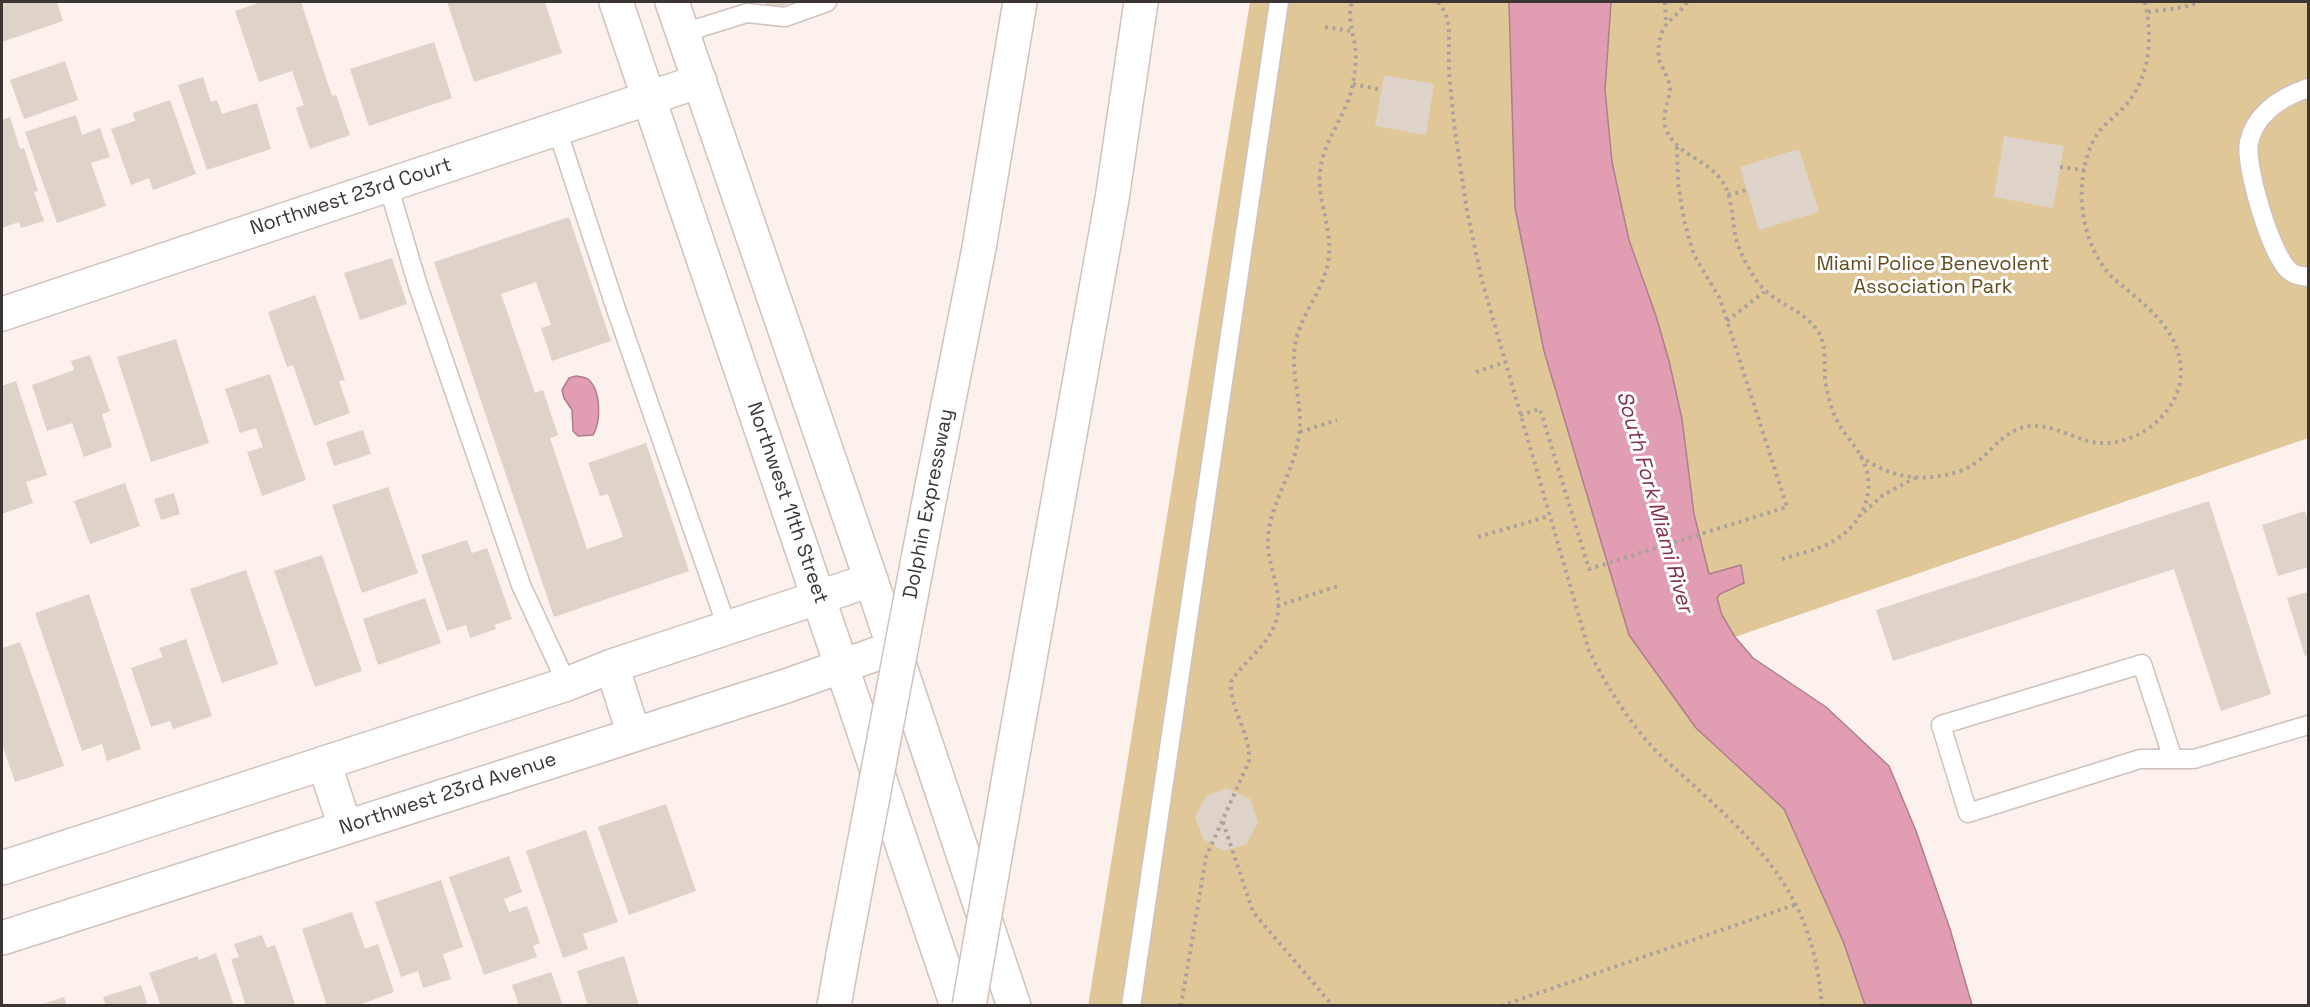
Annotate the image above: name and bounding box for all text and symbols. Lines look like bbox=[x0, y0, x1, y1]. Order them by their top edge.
street label: Northwest 23rd Court bbox=[247, 153, 455, 241]
park label: Miami Police Benevolent Association Park bbox=[1816, 253, 2050, 300]
water label: South Fork Miami River bbox=[1610, 388, 1698, 616]
street label: Northwest 11th Street bbox=[741, 399, 833, 607]
street label: Dolphin Expressway bbox=[899, 407, 959, 601]
street label: Northwest 23rd Avenue bbox=[336, 748, 560, 840]

